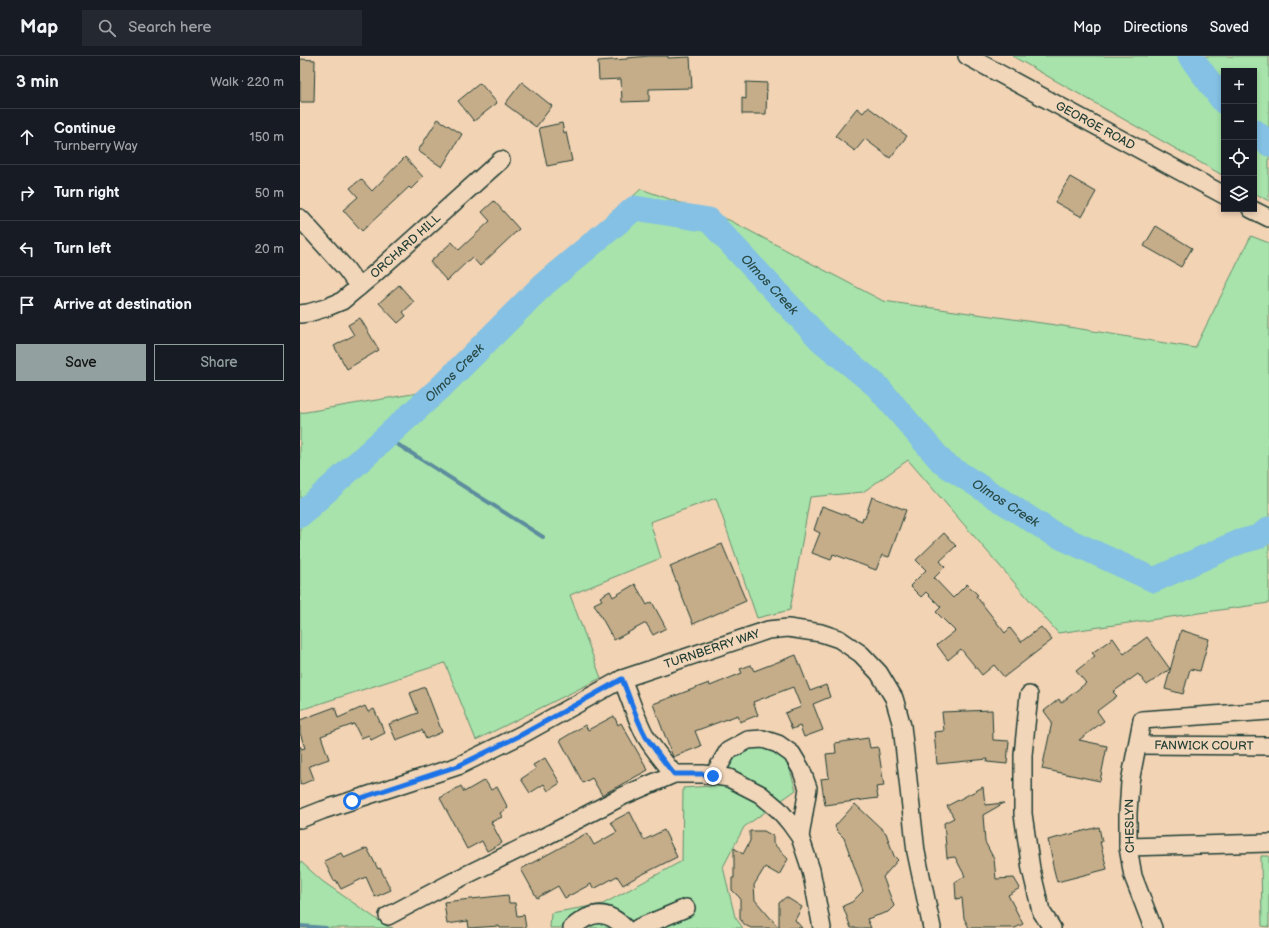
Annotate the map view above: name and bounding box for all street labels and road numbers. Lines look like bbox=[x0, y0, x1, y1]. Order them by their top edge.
street label: GEORGE ROAD bbox=[1053, 98, 1138, 153]
street label: ORCHARD HILL bbox=[367, 211, 444, 281]
street label: TURNBERRY WAY bbox=[662, 626, 762, 672]
street label: FANWICK COURT bbox=[1154, 738, 1255, 753]
street label: CHESLYN bbox=[1122, 799, 1138, 853]

